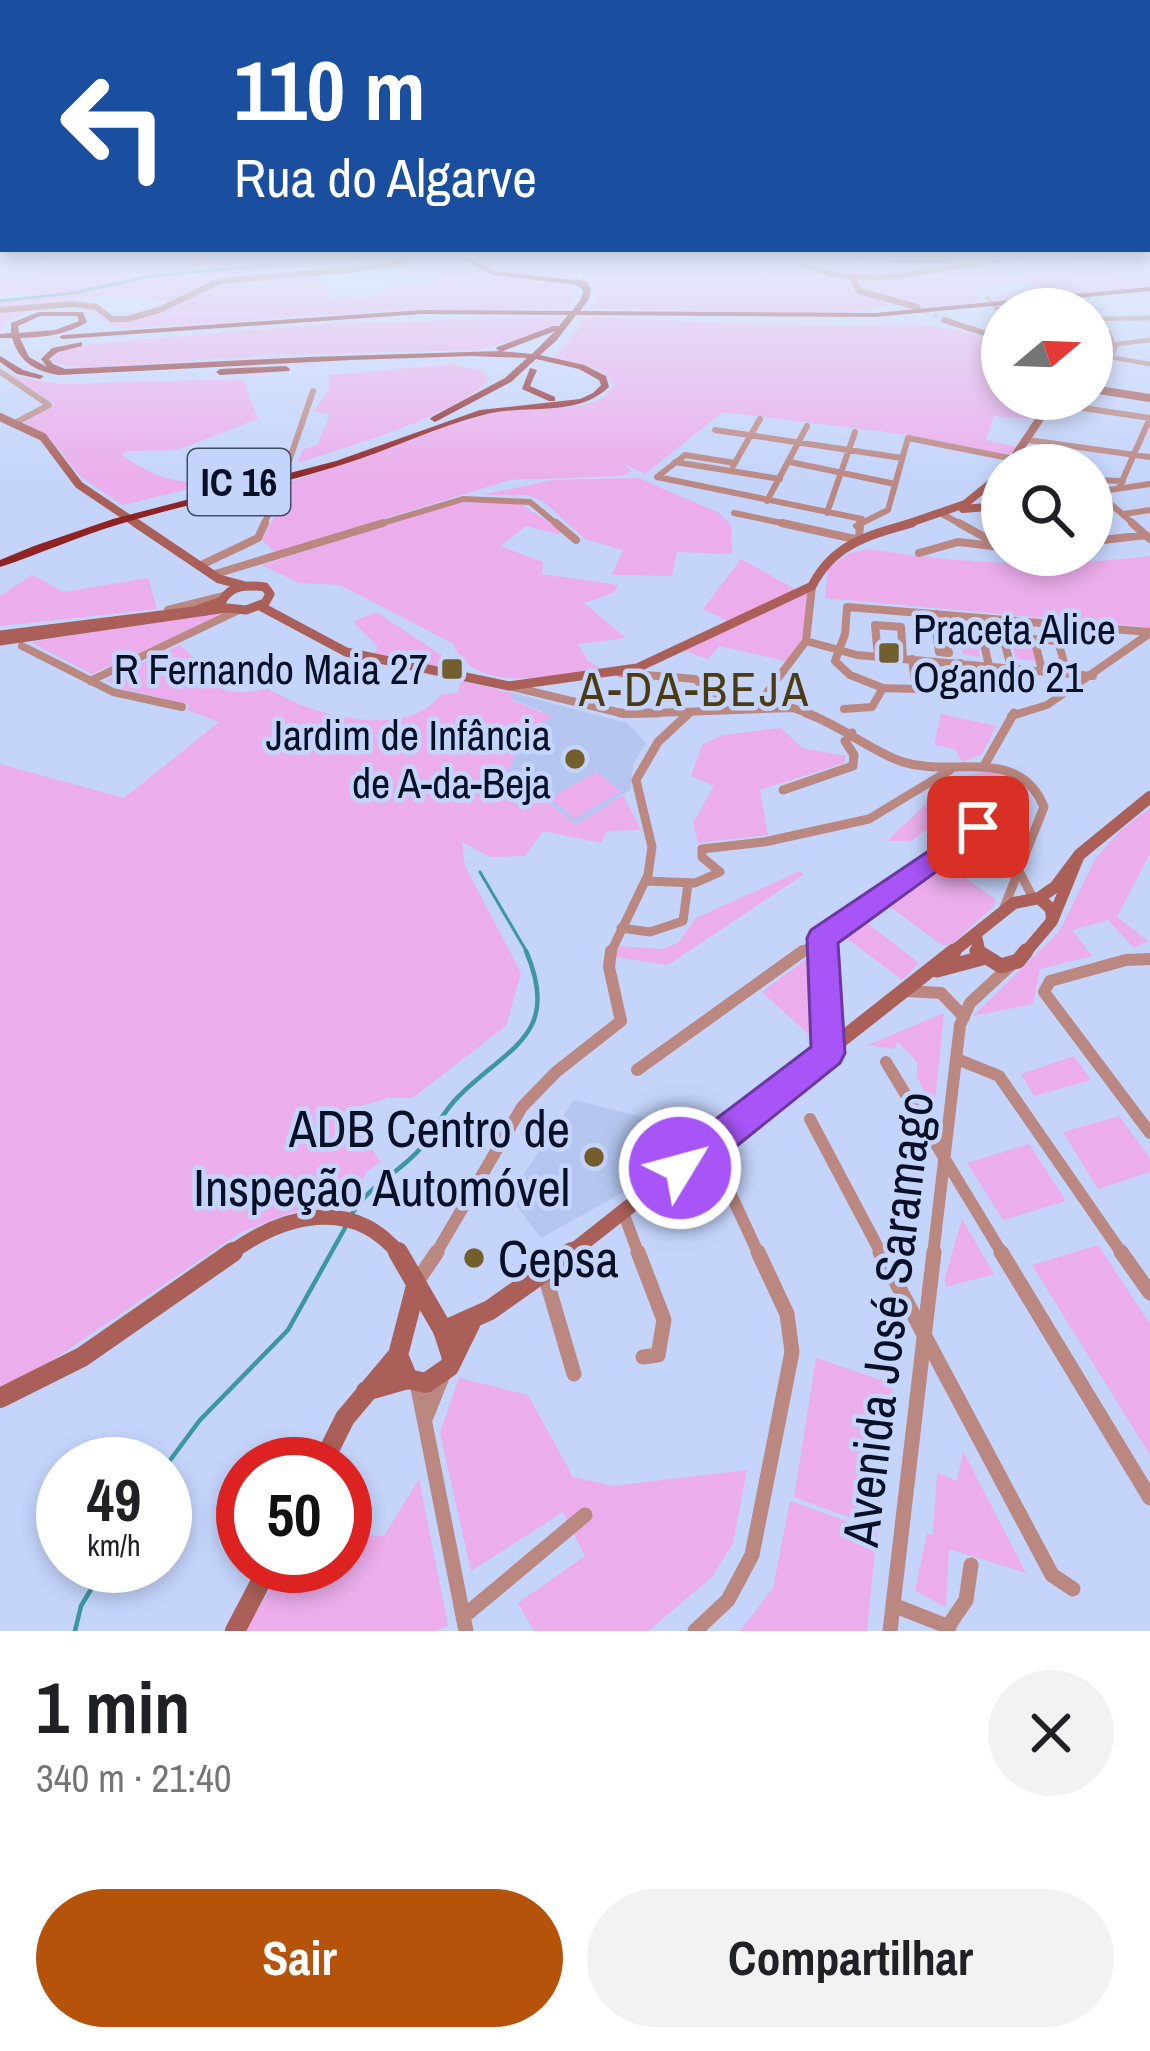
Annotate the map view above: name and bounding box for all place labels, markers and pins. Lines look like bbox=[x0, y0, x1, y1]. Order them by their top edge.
place label: Praceta Alice Ogando 21 bbox=[913, 601, 1116, 705]
marker: Praceta Alice Ogando 21 bbox=[876, 640, 902, 666]
place label: R Fernando Maia 27 bbox=[114, 641, 428, 697]
marker: R Fernando Maia 27 bbox=[439, 656, 465, 682]
place label: Jardim de Infância de A-da-Beja bbox=[266, 707, 551, 811]
marker: Jardim de Infância de A-da-Beja bbox=[562, 746, 588, 772]
pin bbox=[927, 776, 1029, 878]
place label: ADB Centro de Inspeção Automóvel bbox=[193, 1094, 570, 1222]
marker: ADB Centro de Inspeção Automóvel bbox=[581, 1144, 607, 1170]
place label: Cepsa bbox=[498, 1224, 619, 1293]
marker: Cepsa bbox=[461, 1245, 487, 1271]

